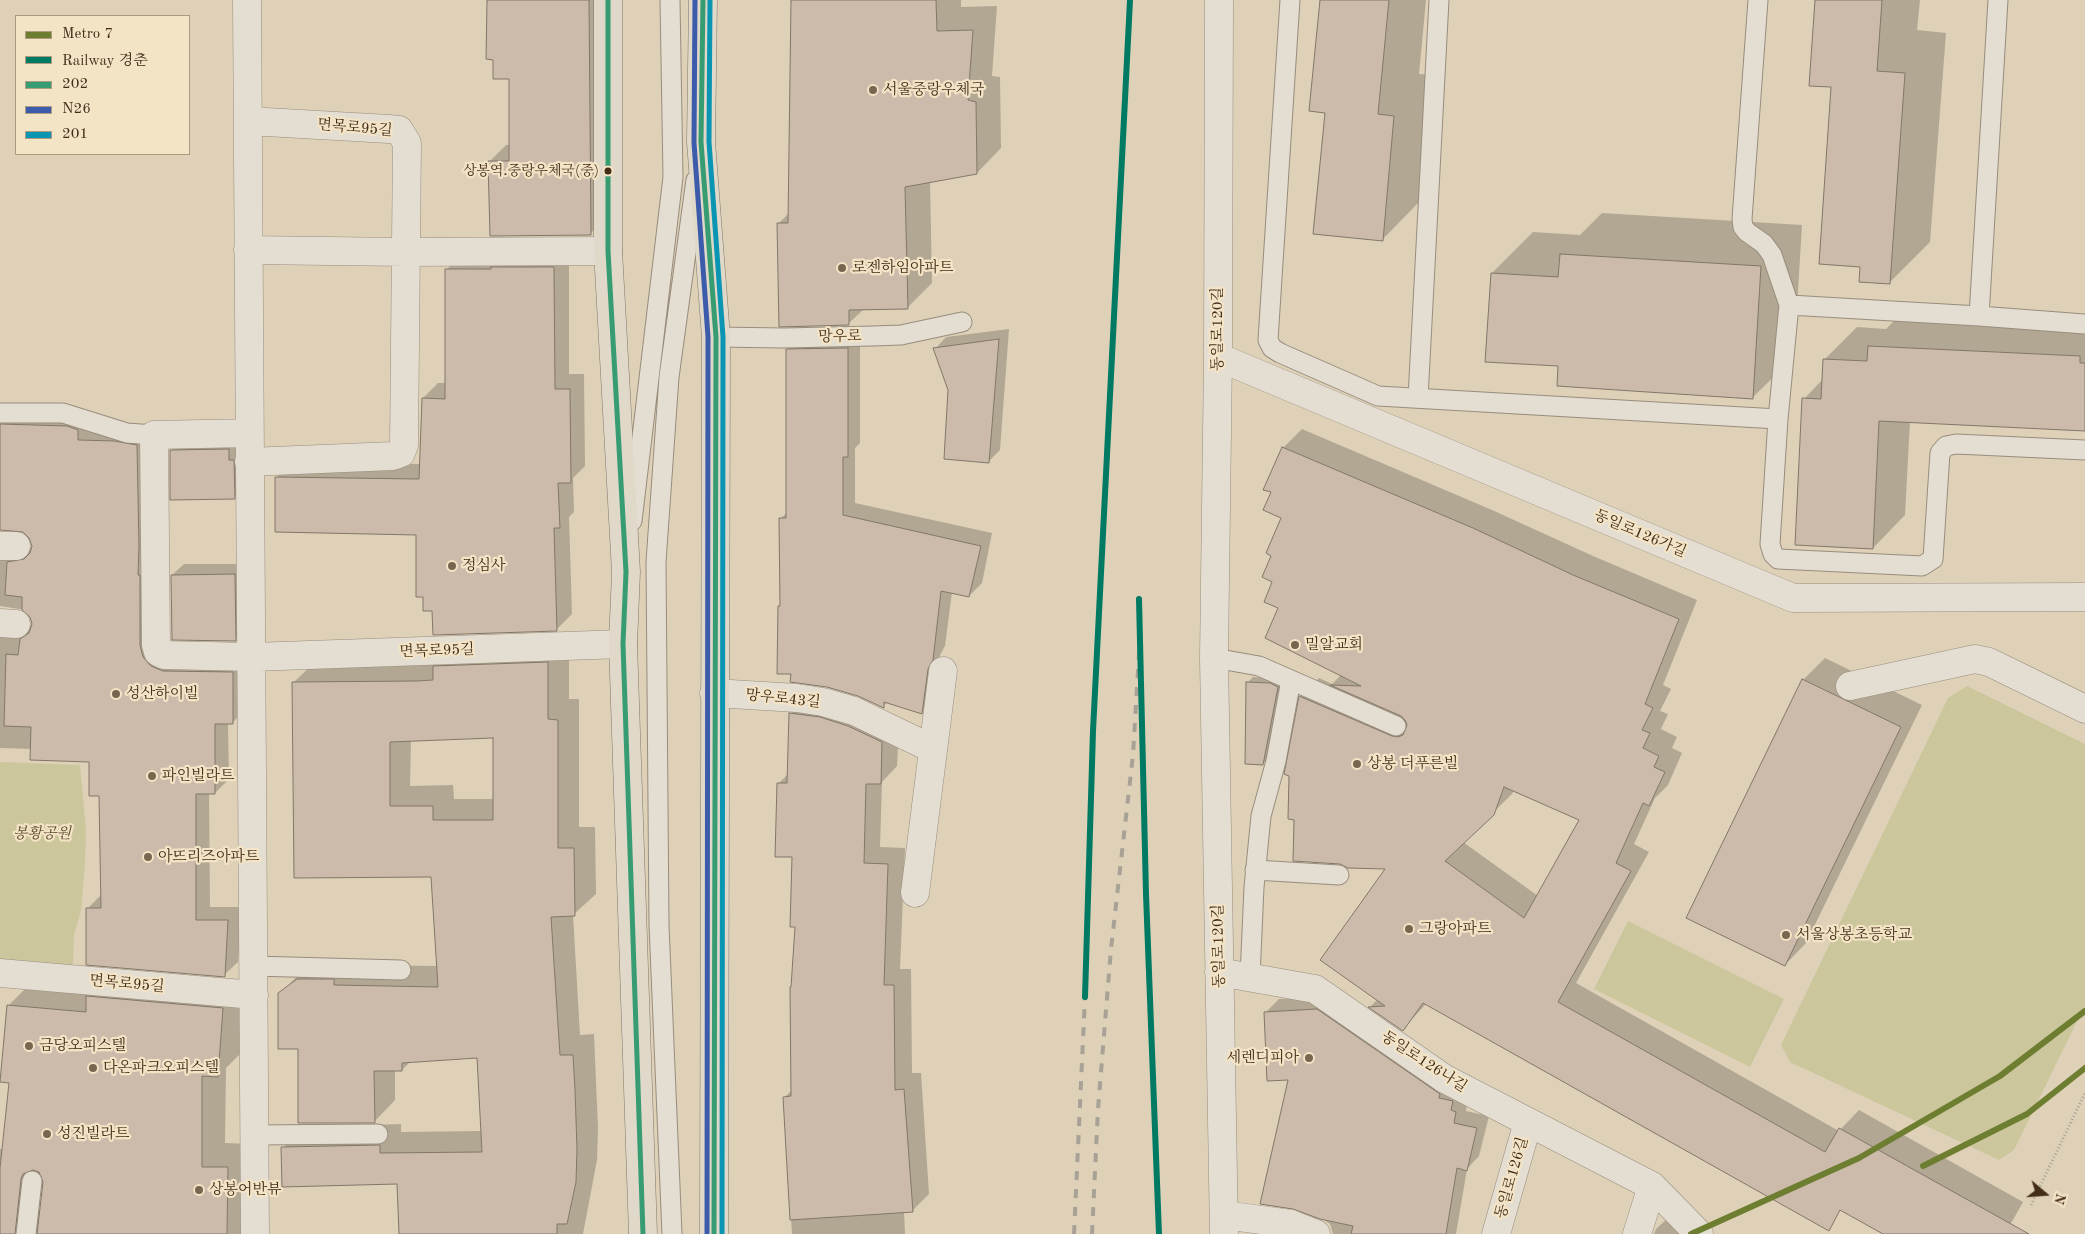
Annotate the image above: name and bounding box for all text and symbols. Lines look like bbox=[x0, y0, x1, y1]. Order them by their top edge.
legend bbox=[15, 15, 190, 155]
text: Metro 7 bbox=[62, 27, 113, 42]
text: Railway 경춘 bbox=[62, 54, 148, 69]
text: 202 bbox=[62, 77, 88, 92]
place label: 서울중랑우체국 bbox=[883, 81, 984, 99]
marker: 서울중랑우체국 bbox=[867, 84, 879, 96]
text: N26 bbox=[62, 102, 91, 117]
street label: 면목로95길 bbox=[317, 116, 393, 140]
text: 201 bbox=[62, 127, 88, 142]
place label: 상봉역.중랑우체국(중) bbox=[463, 163, 599, 179]
marker: 상봉역.중랑우체국(중) bbox=[603, 166, 613, 176]
place label: 로젠하임아파트 bbox=[852, 259, 953, 277]
marker: 로젠하임아파트 bbox=[836, 262, 848, 274]
street label: 동일로120길 bbox=[1209, 287, 1227, 371]
street label: 망우로 bbox=[818, 328, 862, 346]
street label: 동일로126가길 bbox=[1591, 506, 1689, 562]
place label: 정심사 bbox=[462, 557, 505, 575]
marker: 정심사 bbox=[446, 560, 458, 572]
place label: 밀알교회 bbox=[1305, 636, 1363, 654]
marker: 밀알교회 bbox=[1289, 639, 1301, 651]
street label: 면목로95길 bbox=[399, 641, 475, 661]
place label: 성산하이빌 bbox=[126, 685, 198, 703]
street label: 망우로43길 bbox=[745, 686, 821, 712]
marker: 성산하이빌 bbox=[110, 688, 122, 700]
place label: 상봉 더푸른빌 bbox=[1367, 755, 1458, 773]
marker: 상봉 더푸른빌 bbox=[1351, 758, 1363, 770]
place label: 파인빌라트 bbox=[162, 767, 234, 785]
marker: 파인빌라트 bbox=[146, 770, 158, 782]
park label: 봉황공원 bbox=[13, 825, 71, 843]
place label: 아뜨리즈아파트 bbox=[158, 848, 259, 866]
marker: 아뜨리즈아파트 bbox=[142, 851, 154, 863]
street label: 동일로120길 bbox=[1209, 904, 1229, 988]
place label: 그랑아파트 bbox=[1419, 920, 1491, 938]
marker: 그랑아파트 bbox=[1403, 923, 1415, 935]
place label: 서울상봉초등학교 bbox=[1796, 926, 1912, 944]
marker: 서울상봉초등학교 bbox=[1780, 929, 1792, 941]
street label: 면목로95길 bbox=[89, 972, 165, 996]
street label: 동일로126나길 bbox=[1378, 1028, 1470, 1096]
place label: 금당오피스텔 bbox=[39, 1037, 126, 1055]
marker: 금당오피스텔 bbox=[23, 1040, 35, 1052]
place label: 세렌디피아 bbox=[1227, 1049, 1299, 1067]
marker: 세렌디피아 bbox=[1303, 1052, 1315, 1064]
place label: 다온파크오피스텔 bbox=[103, 1059, 219, 1077]
marker: 다온파크오피스텔 bbox=[87, 1062, 99, 1074]
place label: 성진빌라트 bbox=[57, 1125, 129, 1143]
marker: 성진빌라트 bbox=[41, 1128, 53, 1140]
street label: 동일로126길 bbox=[1492, 1135, 1532, 1221]
north arrow bbox=[2020, 1169, 2070, 1219]
place label: 상봉어반뷰 bbox=[209, 1181, 281, 1199]
marker: 상봉어반뷰 bbox=[193, 1184, 205, 1196]
text: N bbox=[2051, 1191, 2068, 1206]

